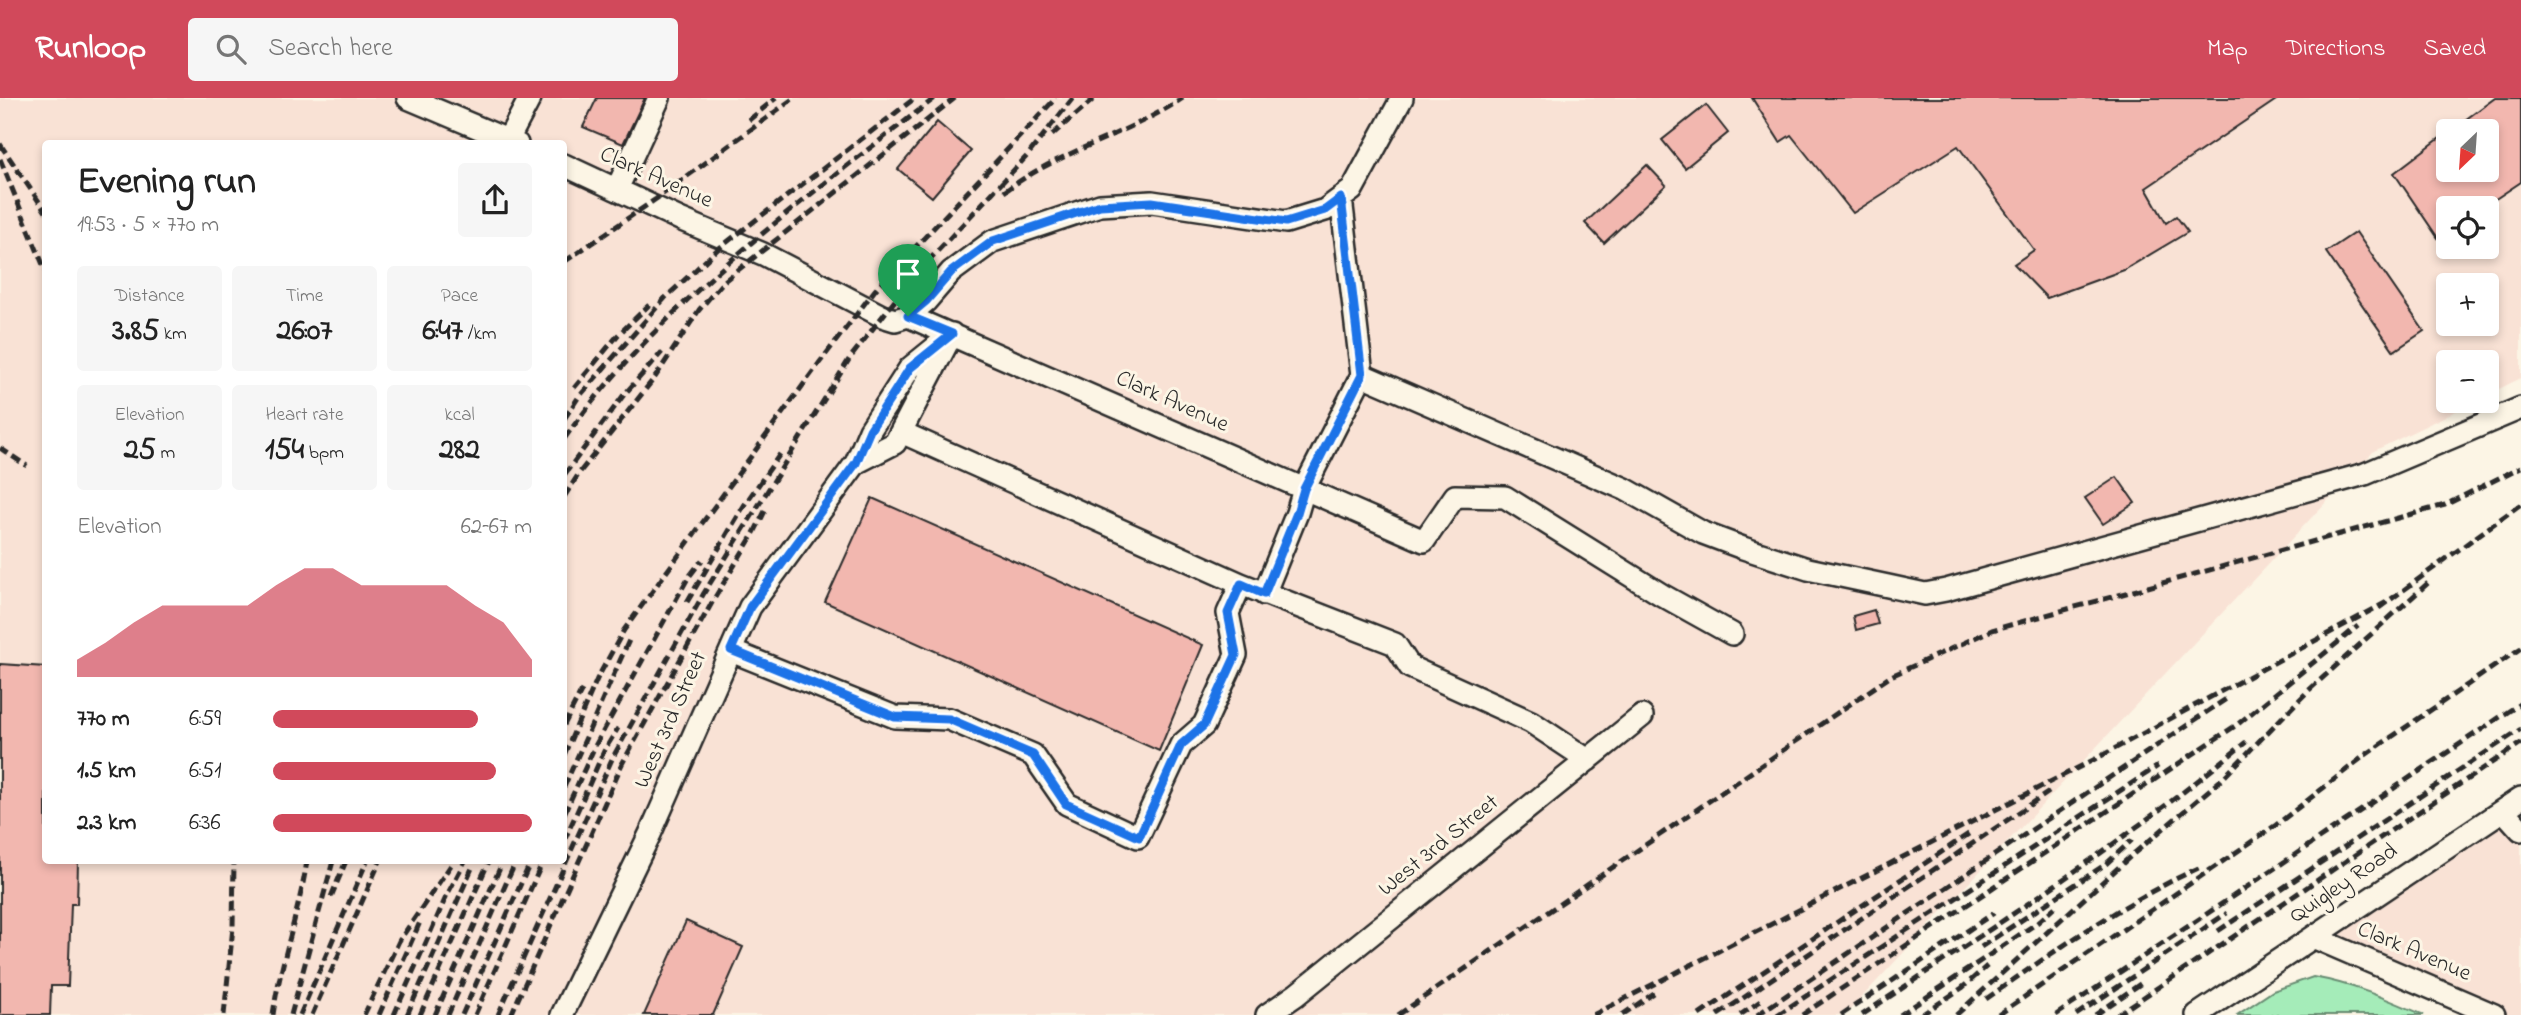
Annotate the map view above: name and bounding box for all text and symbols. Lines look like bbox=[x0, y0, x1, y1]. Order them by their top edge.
search box bbox=[188, 18, 678, 81]
text: Runloop bbox=[35, 25, 146, 73]
icon: search bbox=[212, 30, 250, 68]
text: Search here bbox=[268, 30, 393, 68]
text: Map bbox=[2207, 32, 2248, 67]
text: Directions bbox=[2286, 32, 2385, 67]
text: Saved bbox=[2423, 32, 2486, 67]
north arrow bbox=[2436, 119, 2499, 182]
map controls bbox=[2436, 119, 2499, 413]
street label: Clark Avenue bbox=[594, 138, 718, 218]
text: Evening run bbox=[77, 155, 256, 211]
button: share bbox=[458, 163, 532, 237]
button: locate bbox=[2436, 196, 2499, 259]
text: 19:53 · 5 × 770 m bbox=[77, 209, 219, 242]
pin bbox=[878, 244, 938, 316]
icon: arrive bbox=[889, 255, 927, 293]
button: + bbox=[2436, 273, 2499, 336]
text: Distance bbox=[115, 283, 185, 310]
text: Time bbox=[286, 283, 323, 310]
text: Pace bbox=[441, 283, 478, 310]
text: 3.85 bbox=[112, 310, 159, 354]
text: 26:07 bbox=[277, 310, 332, 354]
text: 6:47 bbox=[422, 310, 463, 354]
text: km bbox=[159, 321, 187, 348]
text: /km bbox=[463, 321, 497, 348]
button: − bbox=[2436, 350, 2499, 413]
street label: Clark Avenue bbox=[1110, 362, 1234, 442]
text: Elevation bbox=[115, 402, 184, 429]
text: Heart rate bbox=[266, 402, 343, 429]
text: kcal bbox=[444, 402, 475, 429]
text: 25 bbox=[124, 429, 156, 473]
text: 154 bbox=[265, 429, 304, 473]
text: 282 bbox=[439, 429, 480, 473]
text: m bbox=[156, 440, 175, 467]
text: bpm bbox=[304, 440, 344, 467]
text: Elevation bbox=[77, 511, 162, 544]
text: 62–67 m bbox=[461, 511, 532, 544]
street label: West 3rd Street bbox=[626, 646, 716, 794]
text: 770 m bbox=[77, 703, 130, 736]
text: 6:59 bbox=[189, 703, 221, 736]
text: 1.5 km bbox=[77, 755, 136, 788]
text: 6:51 bbox=[189, 755, 222, 788]
street label: West 3rd Street bbox=[1372, 787, 1507, 905]
text: 2.3 km bbox=[77, 807, 136, 840]
text: 6:36 bbox=[189, 807, 221, 840]
street label: Quigley Road bbox=[2283, 836, 2406, 934]
street label: Clark Avenue bbox=[2352, 913, 2477, 991]

